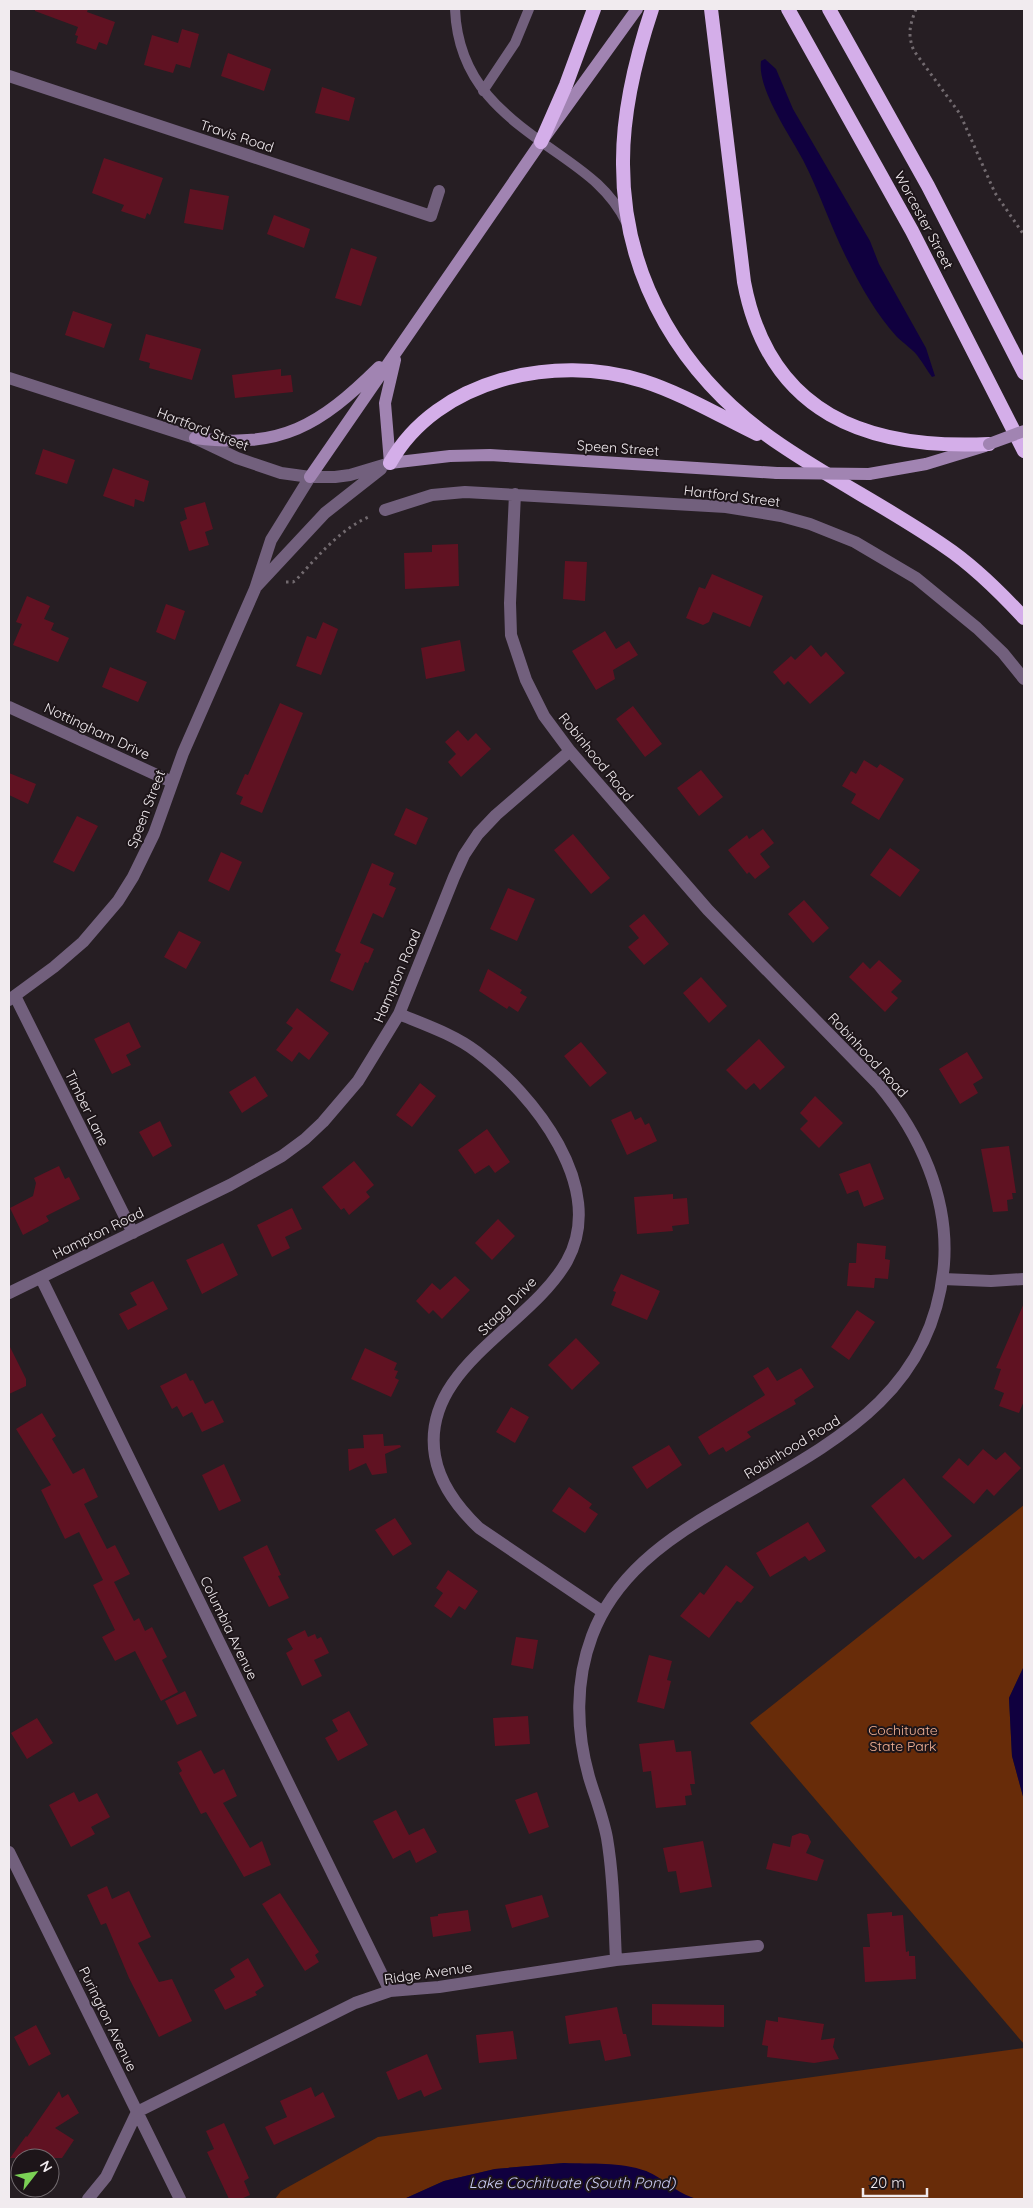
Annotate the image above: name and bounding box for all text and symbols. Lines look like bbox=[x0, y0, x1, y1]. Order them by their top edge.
street label: Travis Road bbox=[198, 116, 276, 156]
street label: Worcester Street bbox=[891, 168, 958, 272]
street label: Hartford Street bbox=[155, 403, 252, 455]
street label: Speen Street bbox=[576, 436, 660, 460]
street label: Hartford Street bbox=[683, 481, 781, 511]
street label: Nottingham Drive bbox=[41, 699, 153, 763]
street label: Robinhood Road bbox=[555, 709, 637, 805]
street label: Speen Street bbox=[123, 767, 169, 851]
street label: Hampton Road bbox=[369, 927, 425, 1025]
street label: Robinhood Road bbox=[824, 1009, 912, 1101]
street label: Timber Lane bbox=[61, 1067, 113, 1149]
street label: Hampton Road bbox=[49, 1203, 147, 1263]
street label: Stagg Drive bbox=[474, 1273, 540, 1339]
street label: Robinhood Road bbox=[741, 1411, 843, 1483]
street label: Columbia Avenue bbox=[196, 1573, 262, 1683]
park label: Cochituate State Park bbox=[868, 1721, 938, 1755]
street label: Ridge Avenue bbox=[383, 1958, 473, 1988]
street label: Purington Avenue bbox=[75, 1964, 141, 2074]
north arrow bbox=[10, 2148, 60, 2198]
text: N bbox=[36, 2157, 57, 2175]
scale bar bbox=[863, 2166, 927, 2198]
water label: Lake Cochituate (South Pond) bbox=[469, 2173, 677, 2192]
text: 20 m bbox=[870, 2173, 905, 2192]

